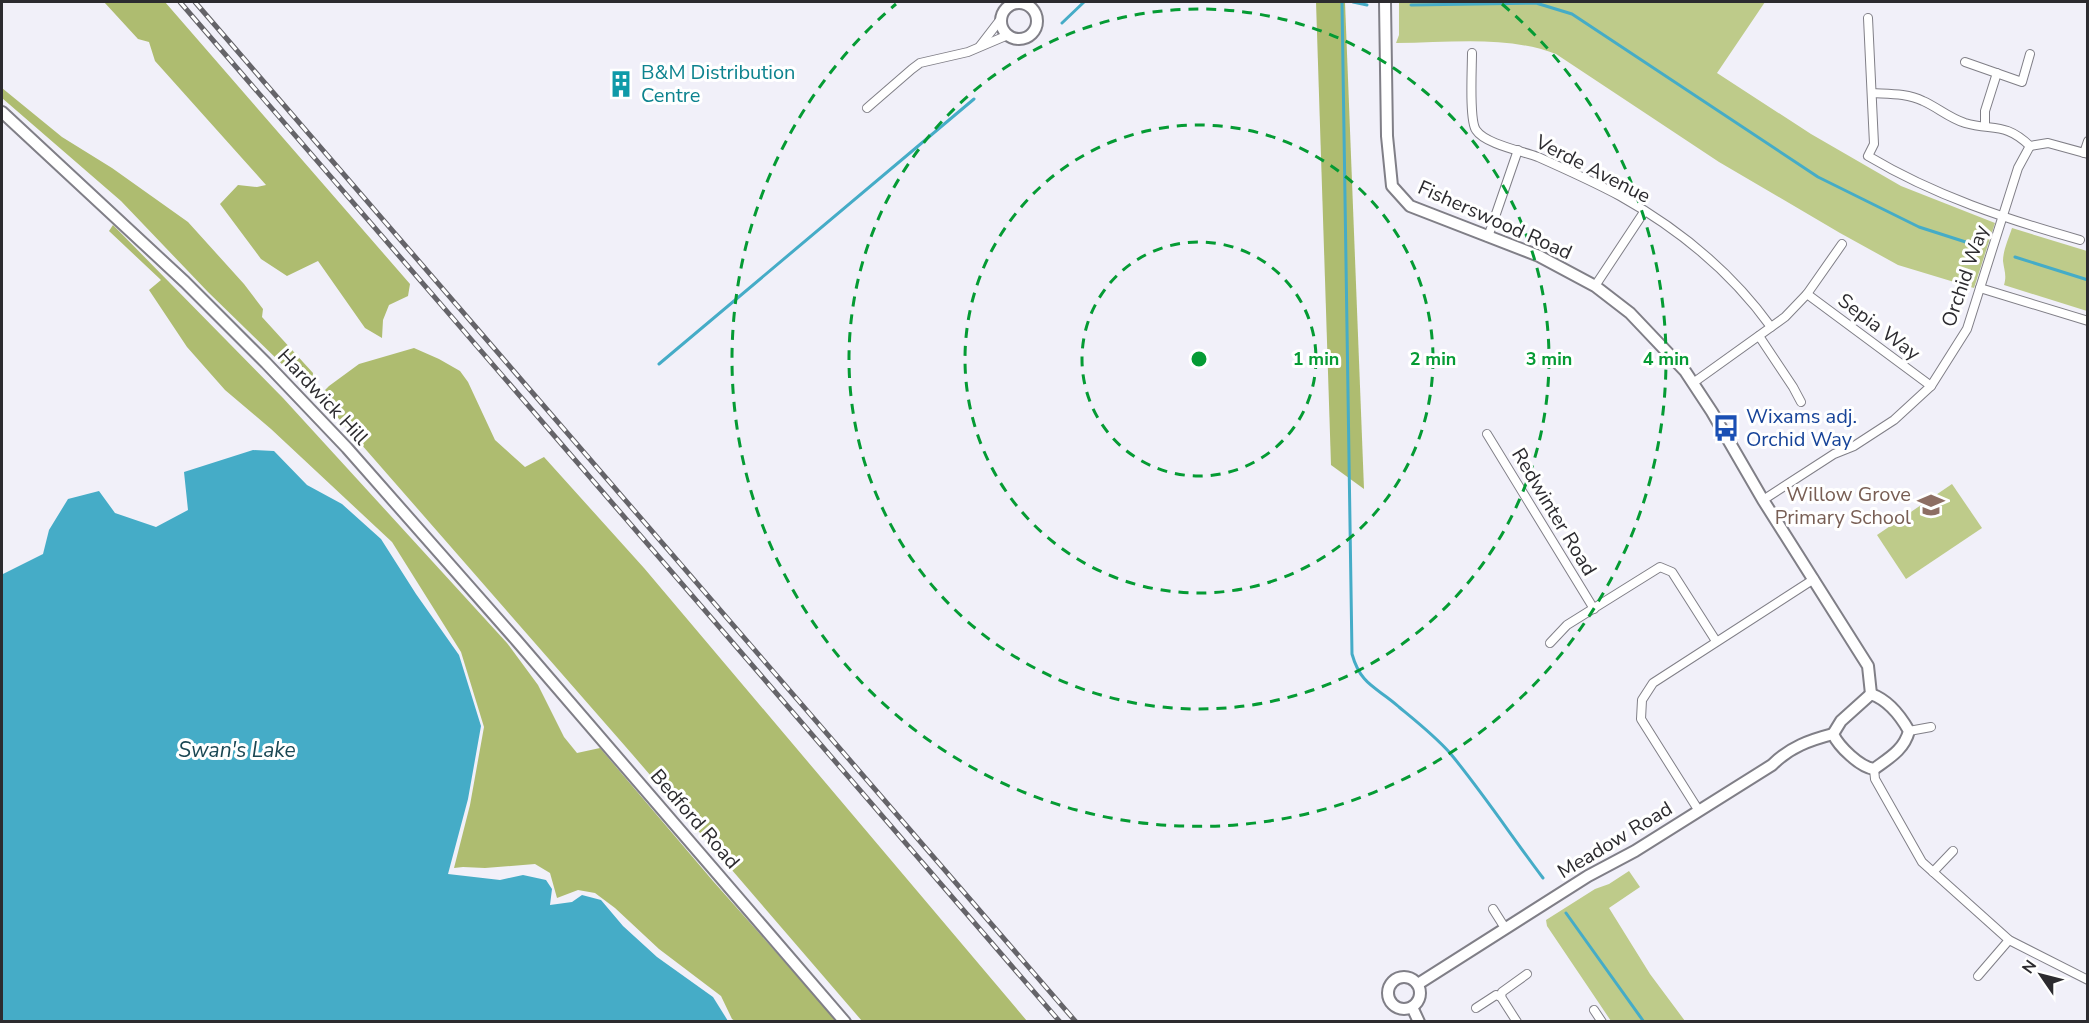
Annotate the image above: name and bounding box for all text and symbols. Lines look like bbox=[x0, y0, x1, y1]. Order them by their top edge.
place label: B&M Distribution Centre bbox=[641, 59, 795, 109]
building icon: B&M Distribution Centre bbox=[606, 69, 636, 99]
street label: Verde Avenue bbox=[1530, 128, 1655, 210]
street label: Fisherswood Road bbox=[1414, 174, 1576, 266]
street label: Orchid Way bbox=[1935, 221, 1995, 331]
street label: Sepia Way bbox=[1832, 287, 1926, 367]
street label: Hardwick Hill bbox=[271, 343, 375, 451]
text: 1 min bbox=[1293, 347, 1339, 371]
text: 2 min bbox=[1410, 347, 1456, 371]
text: 3 min bbox=[1526, 347, 1572, 371]
text: 4 min bbox=[1643, 347, 1689, 371]
centre of rings bbox=[1189, 349, 1209, 369]
place label: Wixams adj. Orchid Way bbox=[1746, 403, 1857, 453]
bus stop icon: Wixams adj. Orchid Way bbox=[1711, 413, 1741, 443]
street label: Redwinter Road bbox=[1505, 443, 1603, 581]
place label: Willow Grove Primary School bbox=[1775, 481, 1911, 531]
school or university icon: Willow Grove Primary School bbox=[1916, 490, 1946, 520]
water label: Swan's Lake bbox=[178, 736, 296, 764]
street label: Bedford Road bbox=[644, 763, 746, 875]
street label: Meadow Road bbox=[1553, 795, 1677, 885]
north arrow bbox=[2011, 945, 2071, 1005]
text: N bbox=[2017, 956, 2042, 978]

